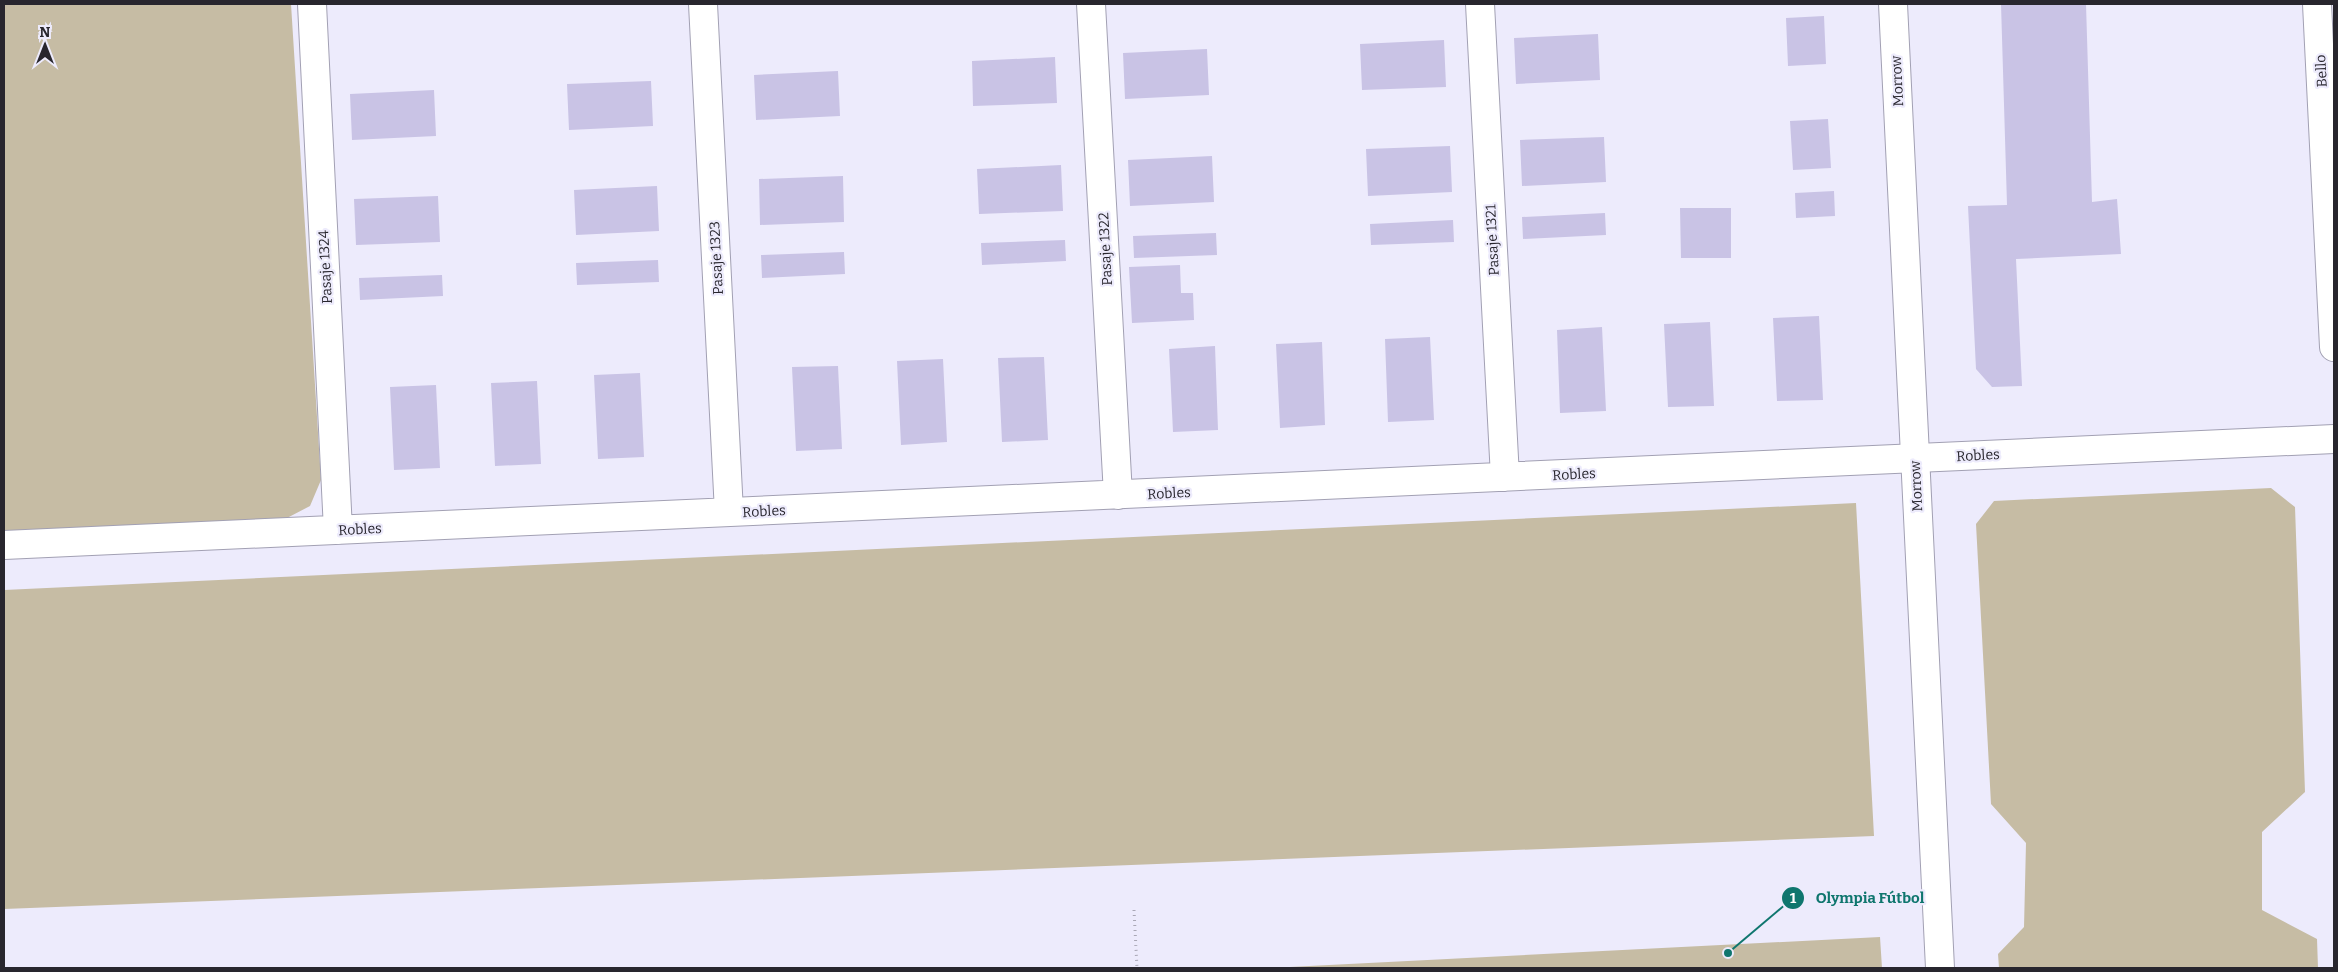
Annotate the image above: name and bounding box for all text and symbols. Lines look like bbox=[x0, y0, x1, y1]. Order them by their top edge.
north arrow bbox=[20, 20, 70, 70]
text: N bbox=[40, 24, 51, 41]
street label: Morrow bbox=[1888, 54, 1907, 107]
street label: Bello bbox=[2312, 54, 2331, 88]
street label: Pasaje 1321 bbox=[1482, 204, 1503, 276]
street label: Pasaje 1322 bbox=[1095, 212, 1116, 286]
street label: Pasaje 1323 bbox=[706, 221, 727, 295]
street label: Pasaje 1324 bbox=[315, 230, 336, 304]
street label: Robles bbox=[1956, 446, 2000, 465]
street label: Morrow bbox=[1907, 459, 1926, 512]
street label: Robles bbox=[1552, 465, 1596, 484]
street label: Robles bbox=[1147, 484, 1191, 503]
street label: Robles bbox=[742, 502, 786, 521]
street label: Robles bbox=[338, 520, 382, 539]
callout: Olympia Fútbol bbox=[1781, 883, 1935, 913]
text: 1 bbox=[1790, 889, 1797, 907]
text: Olympia Fútbol bbox=[1816, 889, 1925, 907]

